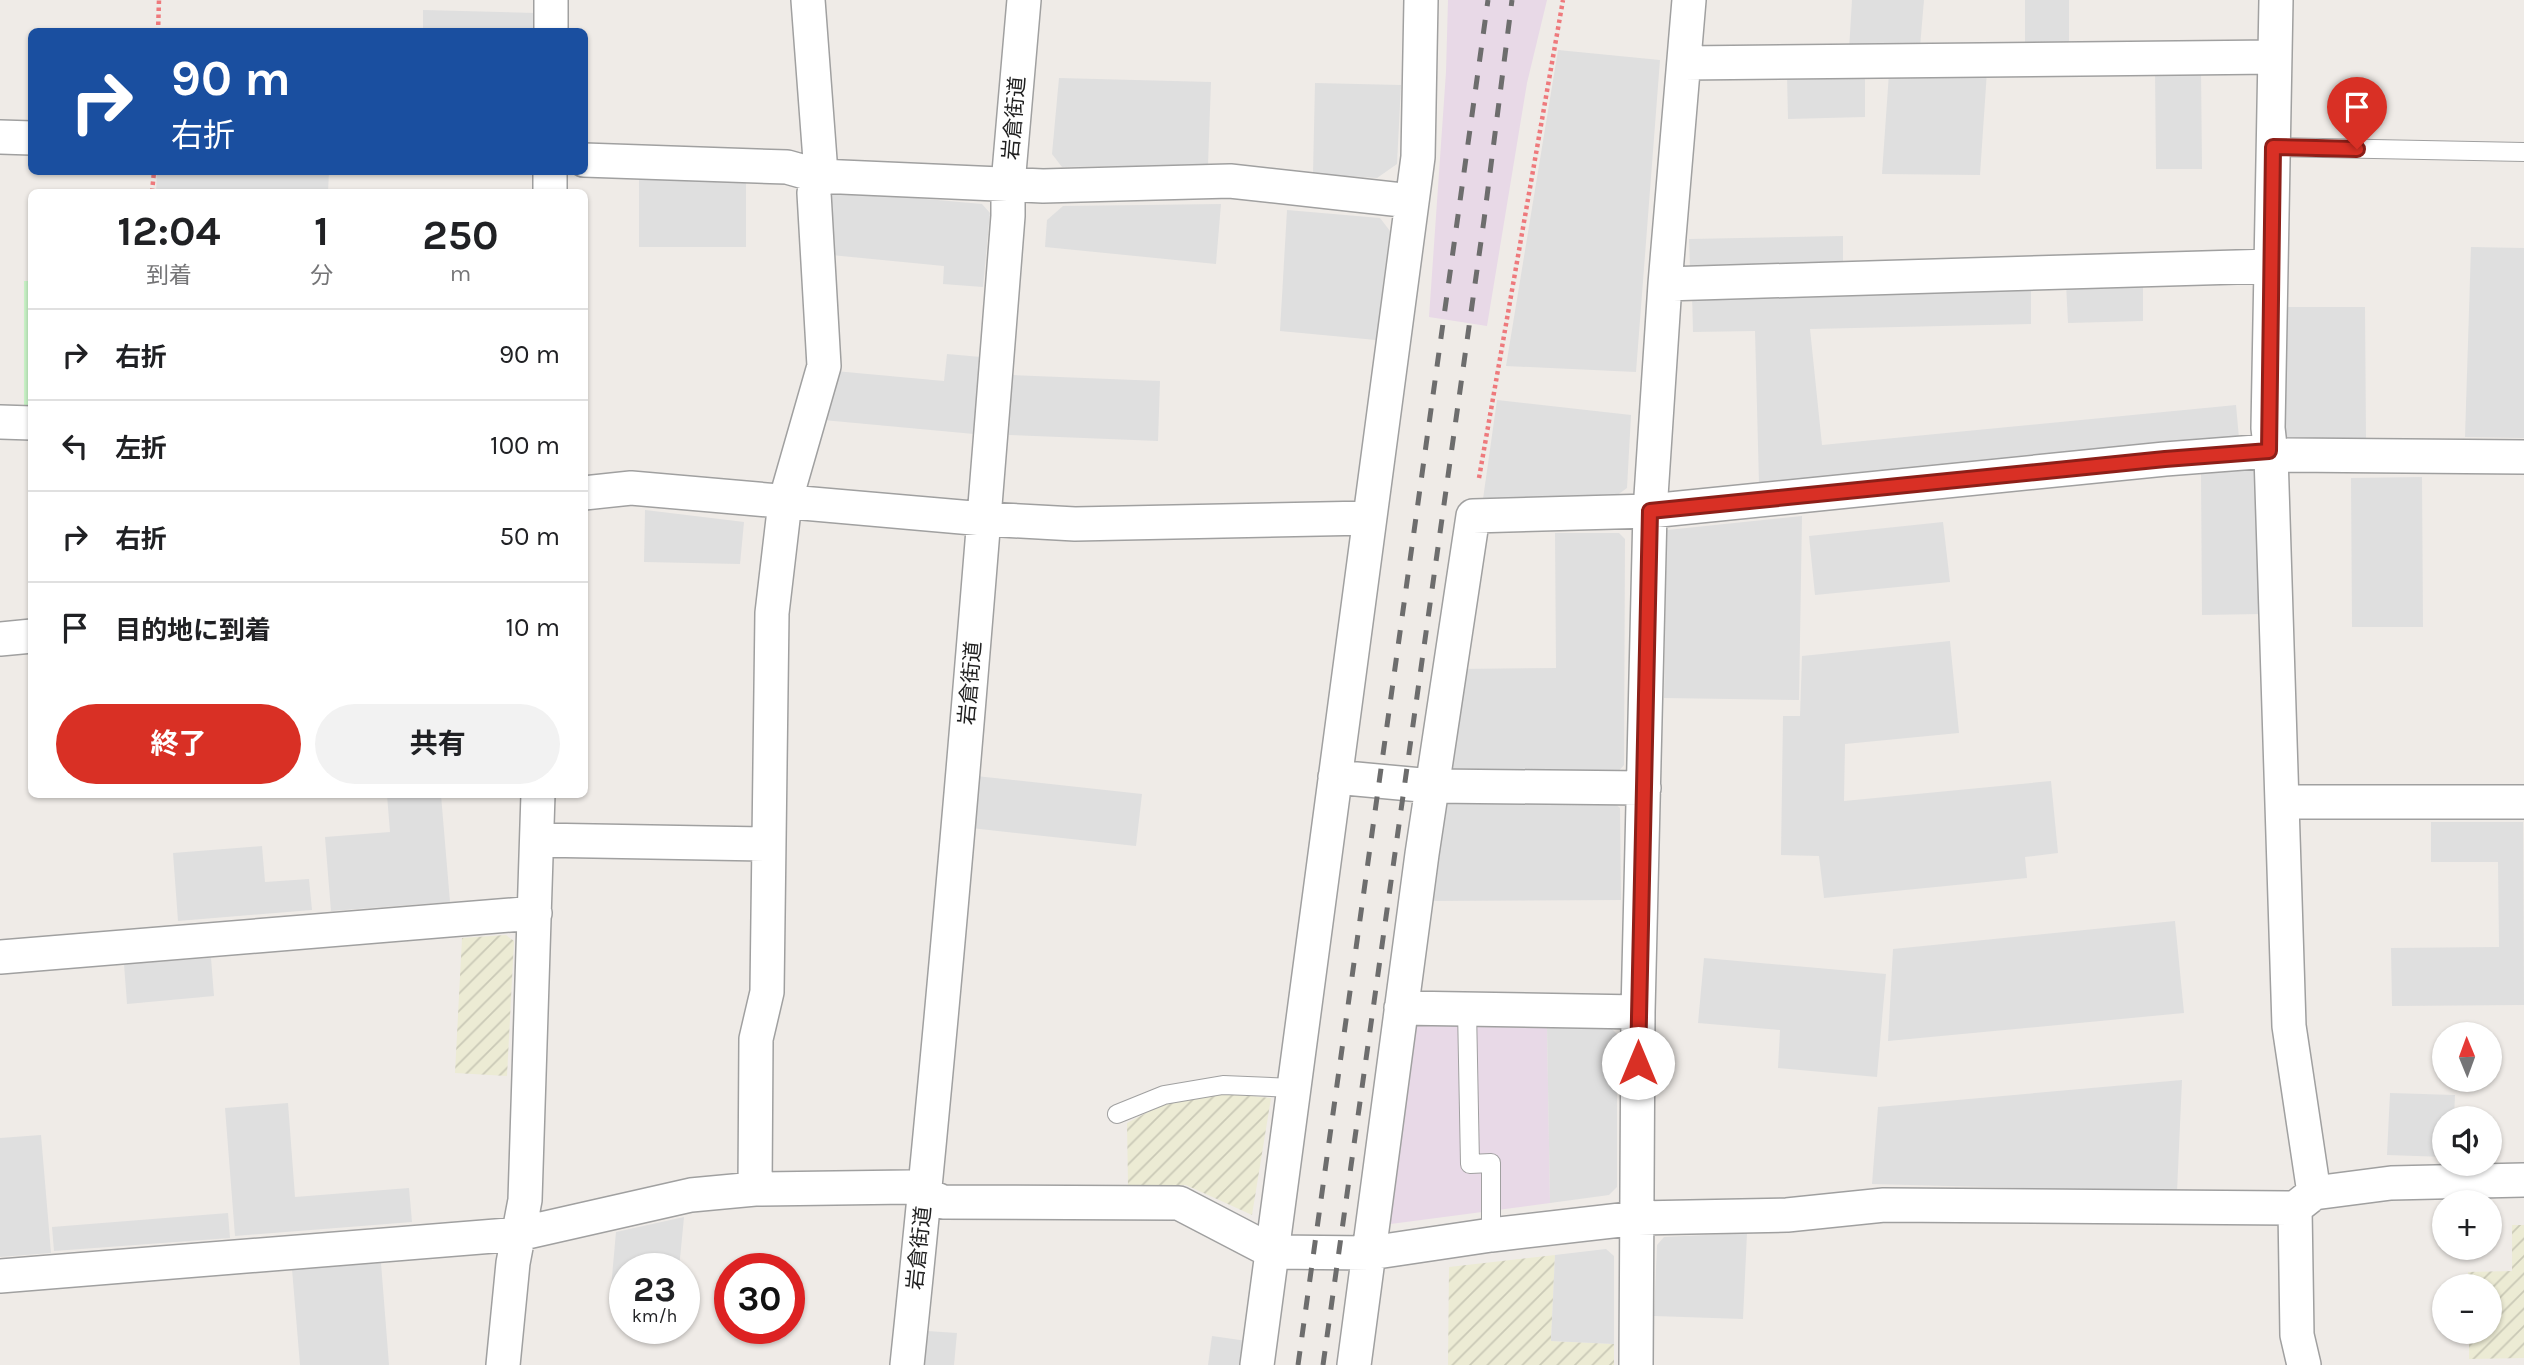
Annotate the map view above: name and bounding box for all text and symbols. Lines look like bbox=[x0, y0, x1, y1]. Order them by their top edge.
text: 90 m bbox=[171, 50, 291, 107]
icon: right bbox=[56, 56, 147, 147]
street label: 岩倉街道 bbox=[998, 75, 1030, 161]
pin bbox=[2327, 77, 2387, 149]
icon: arrive bbox=[2338, 88, 2376, 126]
text: 右折 bbox=[171, 117, 235, 154]
text: 12:04 bbox=[117, 206, 221, 256]
text: 1 bbox=[314, 206, 329, 256]
text: 250 bbox=[422, 210, 499, 260]
text: m bbox=[450, 260, 471, 287]
text: 到着 bbox=[146, 262, 192, 289]
text: 分 bbox=[310, 262, 333, 289]
icon: right bbox=[56, 336, 94, 374]
text: 90 m bbox=[499, 339, 560, 370]
text: 右折 bbox=[115, 342, 167, 373]
icon: left bbox=[56, 427, 94, 465]
text: 100 m bbox=[490, 430, 560, 461]
text: 左折 bbox=[115, 433, 167, 464]
icon: right bbox=[56, 518, 94, 556]
text: 50 m bbox=[499, 521, 560, 552]
text: 右折 bbox=[115, 524, 167, 555]
icon: arrive bbox=[56, 609, 94, 647]
text: 10 m bbox=[505, 612, 560, 643]
text: 目的地に到着 bbox=[115, 615, 271, 646]
street label: 岩倉街道 bbox=[954, 640, 986, 726]
button: 終了 bbox=[56, 704, 301, 784]
button: 共有 bbox=[315, 704, 560, 784]
north arrow bbox=[2432, 1022, 2502, 1092]
map controls bbox=[2432, 1022, 2502, 1344]
position arrow bbox=[1601, 1026, 1675, 1100]
button: sound bbox=[2432, 1106, 2502, 1176]
button: + bbox=[2432, 1190, 2502, 1260]
street label: 岩倉街道 bbox=[903, 1205, 935, 1291]
speed limit sign: 30 bbox=[714, 1253, 805, 1344]
text: 23 bbox=[633, 1269, 676, 1310]
button: − bbox=[2432, 1274, 2502, 1344]
text: km/h bbox=[632, 1305, 677, 1327]

